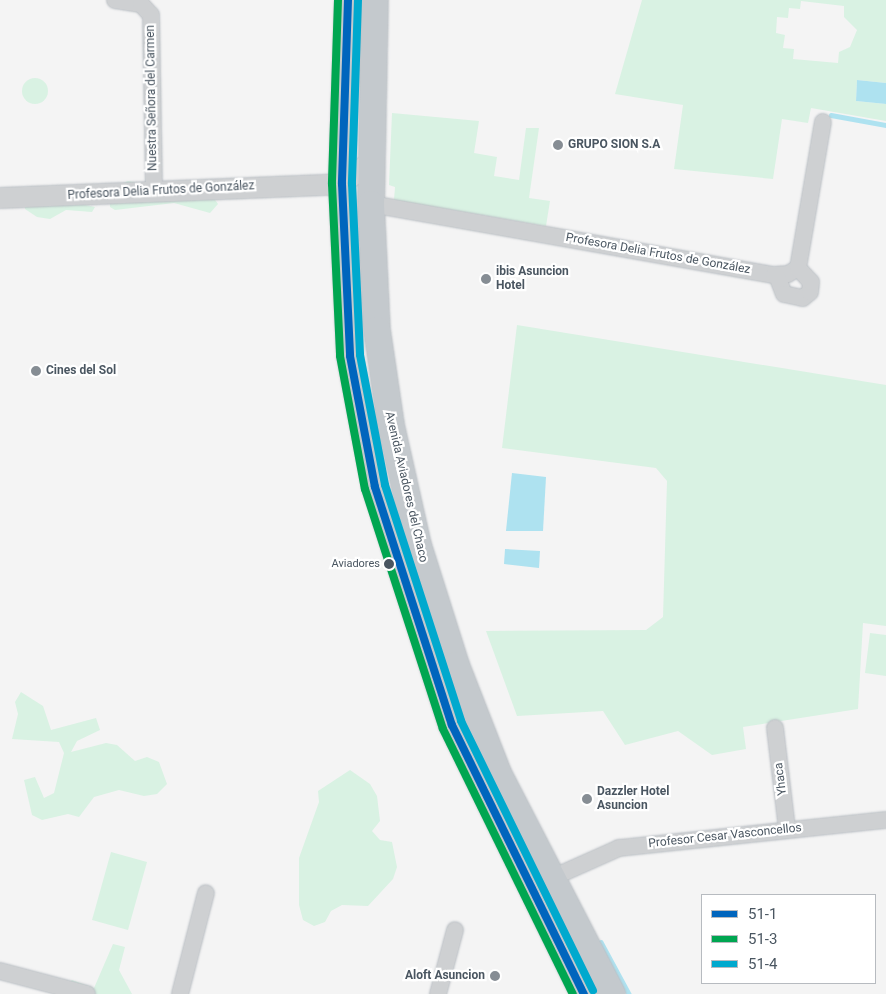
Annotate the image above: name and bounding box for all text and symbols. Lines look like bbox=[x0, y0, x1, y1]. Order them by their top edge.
street label: Nuestra Señora del Carmen bbox=[144, 25, 160, 171]
place label: GRUPO SION S.A bbox=[568, 138, 660, 152]
marker: GRUPO SION S.A bbox=[552, 139, 564, 151]
street label: Profesora Delia Frutos de González bbox=[67, 179, 255, 203]
street label: Profesora Delia Frutos de González bbox=[565, 231, 751, 277]
place label: ibis Asuncion Hotel bbox=[496, 265, 569, 293]
marker: ibis Asuncion Hotel bbox=[480, 273, 492, 285]
place label: Cines del Sol bbox=[46, 364, 116, 378]
marker: Cines del Sol bbox=[30, 365, 42, 377]
street label: Avenida Aviadores del Chaco bbox=[382, 410, 430, 564]
place label: Aviadores bbox=[331, 557, 380, 571]
marker: Aviadores bbox=[384, 559, 394, 569]
street label: Yhaca bbox=[772, 762, 790, 796]
place label: Dazzler Hotel Asuncion bbox=[597, 785, 669, 813]
marker: Dazzler Hotel Asuncion bbox=[581, 793, 593, 805]
street label: Profesor Cesar Vasconcellos bbox=[648, 821, 802, 851]
legend bbox=[701, 894, 876, 984]
text: 51-1 bbox=[748, 905, 777, 923]
text: 51-3 bbox=[748, 930, 777, 948]
text: 51-4 bbox=[748, 955, 777, 973]
place label: Aloft Asuncion bbox=[405, 969, 485, 983]
marker: Aloft Asuncion bbox=[489, 970, 501, 982]

